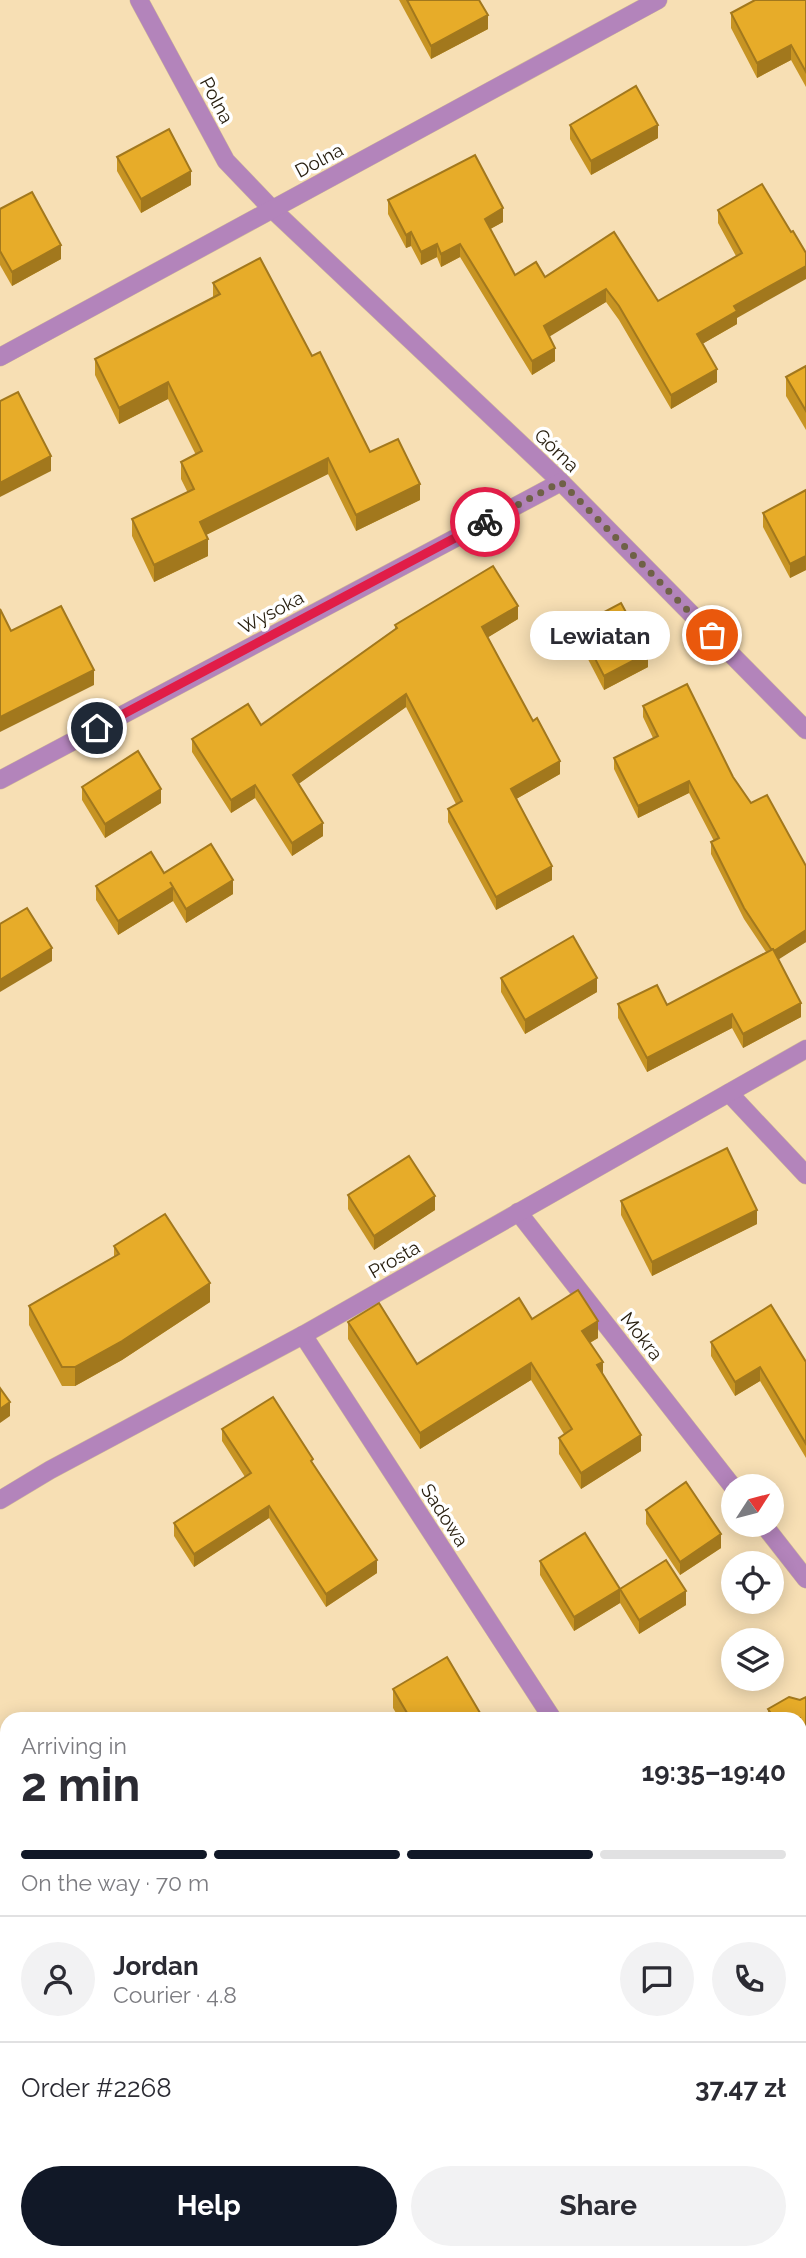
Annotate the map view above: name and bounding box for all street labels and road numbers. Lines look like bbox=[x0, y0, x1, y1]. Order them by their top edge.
street label: Polna bbox=[196, 73, 238, 127]
street label: Dolna bbox=[291, 138, 347, 182]
street label: Górna bbox=[530, 424, 584, 476]
street label: Wysoka bbox=[235, 586, 307, 638]
street label: Prosta bbox=[365, 1236, 423, 1282]
street label: Mokra bbox=[616, 1308, 668, 1364]
street label: Sadowa bbox=[417, 1480, 473, 1550]

